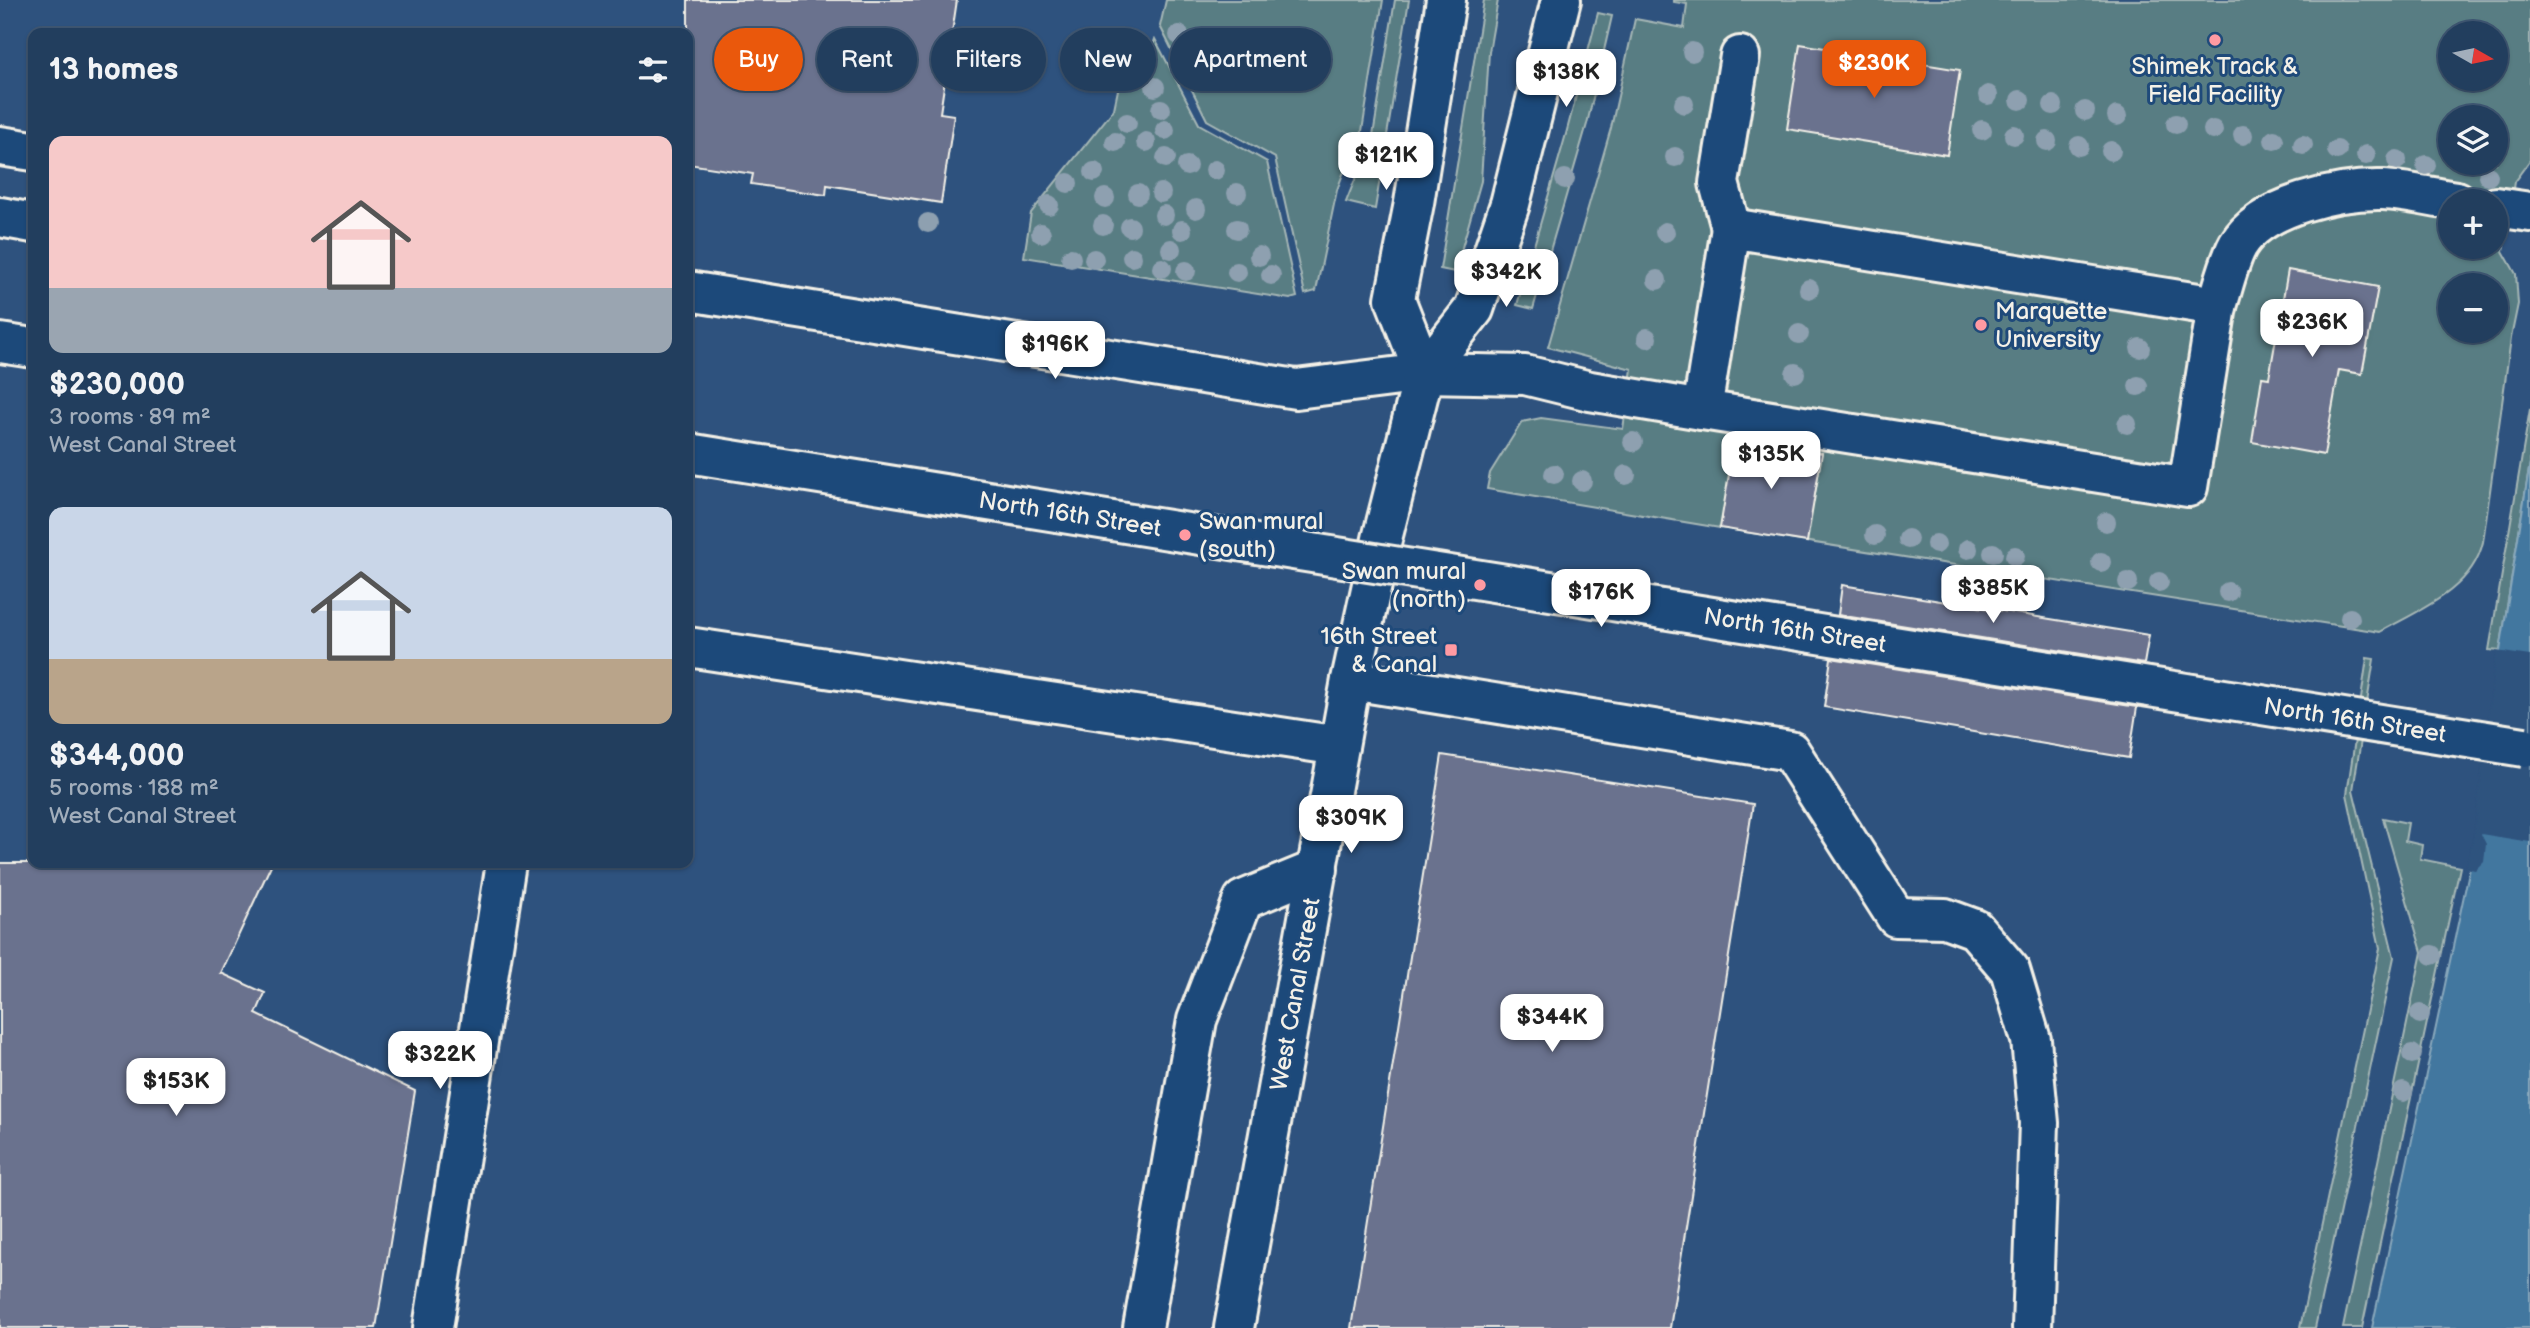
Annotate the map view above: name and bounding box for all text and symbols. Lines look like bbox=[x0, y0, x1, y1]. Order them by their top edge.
north arrow bbox=[2438, 21, 2508, 91]
map controls bbox=[2438, 21, 2508, 343]
chip: Buy bbox=[714, 28, 803, 91]
chip: Rent bbox=[817, 28, 917, 91]
chip: Filters bbox=[931, 28, 1046, 91]
chip: New bbox=[1060, 28, 1156, 91]
chip: Apartment bbox=[1170, 28, 1331, 91]
marker: Shimek Track & Field Facility bbox=[2207, 32, 2223, 48]
pin: $230K bbox=[1825, 41, 1923, 100]
text: $230K bbox=[1838, 49, 1910, 77]
pin: $138K bbox=[1517, 50, 1615, 109]
icon: filters bbox=[634, 51, 672, 89]
text: 13 homes bbox=[49, 52, 178, 88]
place label: Shimek Track & Field Facility bbox=[2132, 52, 2298, 109]
text: $138K bbox=[1532, 58, 1600, 86]
button: layers bbox=[2438, 105, 2508, 175]
pin: $121K bbox=[1337, 132, 1435, 192]
text: $121K bbox=[1354, 141, 1418, 169]
icon: home bbox=[298, 182, 424, 308]
button: + bbox=[2438, 189, 2508, 259]
pin: $342K bbox=[1457, 250, 1555, 309]
text: $342K bbox=[1470, 258, 1542, 286]
button: − bbox=[2438, 273, 2508, 343]
place label: Marquette University bbox=[1995, 297, 2107, 354]
pin: $236K bbox=[2263, 300, 2361, 359]
text: $236K bbox=[2276, 308, 2348, 336]
marker: Marquette University bbox=[1973, 317, 1989, 333]
pin: $196K bbox=[1006, 322, 1104, 381]
text: $196K bbox=[1021, 330, 1089, 358]
text: $230,000 bbox=[49, 367, 185, 403]
text: 3 rooms · 89 m² bbox=[49, 403, 211, 431]
text: West Canal Street bbox=[49, 431, 236, 459]
pin: $135K bbox=[1722, 432, 1820, 491]
text: $135K bbox=[1737, 440, 1805, 468]
street label: North 16th Street bbox=[977, 486, 1164, 543]
place label: Swan mural (south) bbox=[1199, 507, 1323, 564]
marker: Swan mural (south) bbox=[1177, 527, 1193, 543]
icon: home bbox=[298, 553, 424, 679]
place label: Swan mural (north) bbox=[1342, 557, 1466, 614]
pin: $385K bbox=[1944, 566, 2042, 625]
pin: $176K bbox=[1552, 570, 1650, 629]
text: $385K bbox=[1957, 574, 2029, 602]
marker: Swan mural (north) bbox=[1472, 577, 1488, 593]
text: $176K bbox=[1568, 578, 1634, 606]
street label: North 16th Street bbox=[1702, 602, 1889, 659]
place label: 16th Street & Canal bbox=[1321, 622, 1438, 679]
marker: 16th Street & Canal bbox=[1443, 642, 1459, 658]
street label: North 16th Street bbox=[2262, 692, 2449, 749]
text: $344,000 bbox=[49, 738, 184, 774]
text: 5 rooms · 188 m² bbox=[49, 774, 219, 802]
pin: $309K bbox=[1302, 796, 1400, 855]
text: West Canal Street bbox=[49, 802, 236, 830]
text: $309K bbox=[1315, 804, 1387, 832]
street label: West Canal Street bbox=[1264, 895, 1327, 1093]
pin: $344K bbox=[1503, 995, 1601, 1054]
text: $344K bbox=[1516, 1003, 1588, 1031]
pin: $322K bbox=[391, 1032, 489, 1091]
text: $322K bbox=[404, 1040, 476, 1068]
pin: $153K bbox=[127, 1058, 225, 1118]
text: $153K bbox=[142, 1067, 210, 1095]

